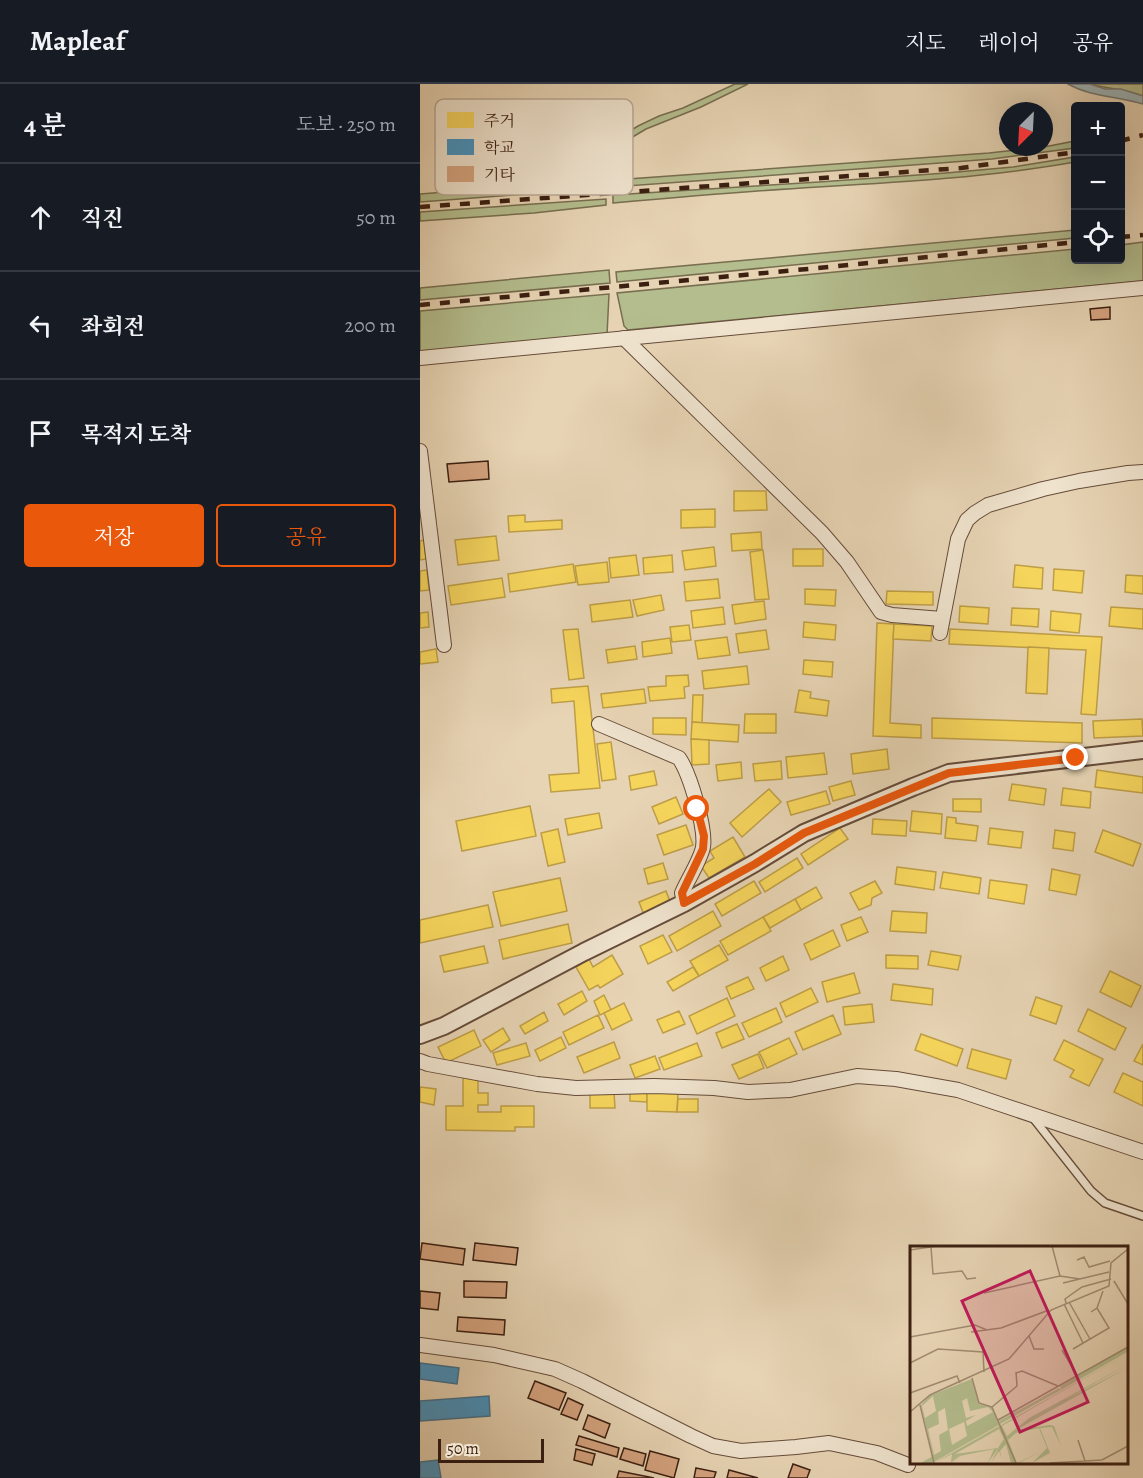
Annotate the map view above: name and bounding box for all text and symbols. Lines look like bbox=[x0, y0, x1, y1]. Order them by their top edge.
text: Mapleaf bbox=[30, 22, 125, 60]
text: 지도 bbox=[905, 29, 946, 57]
text: 레이어 bbox=[979, 29, 1039, 57]
text: 공유 bbox=[1072, 29, 1113, 57]
legend bbox=[435, 99, 633, 195]
north arrow bbox=[999, 102, 1053, 156]
map controls bbox=[1071, 102, 1125, 264]
button: + bbox=[1071, 102, 1125, 156]
text: 4 분 bbox=[24, 108, 66, 143]
text: 주거 bbox=[484, 110, 515, 132]
text: 도보 · 250 m bbox=[296, 111, 396, 138]
text: 학교 bbox=[484, 137, 515, 159]
button: − bbox=[1071, 156, 1125, 210]
text: 기타 bbox=[484, 164, 515, 186]
icon: ahead bbox=[24, 201, 57, 234]
text: 직진 bbox=[81, 204, 124, 234]
text: 50 m bbox=[356, 204, 396, 231]
button: locate bbox=[1071, 210, 1125, 264]
icon: left bbox=[24, 309, 57, 342]
text: 좌회전 bbox=[81, 312, 145, 342]
text: 200 m bbox=[345, 312, 396, 339]
icon: arrive bbox=[24, 417, 57, 450]
text: 목적지 도착 bbox=[81, 420, 191, 450]
button: 저장 bbox=[24, 504, 204, 567]
button: 공유 bbox=[216, 504, 396, 567]
route end bbox=[1062, 744, 1088, 770]
route start bbox=[683, 795, 709, 821]
inset map bbox=[910, 1246, 1128, 1463]
scale bar bbox=[438, 1436, 544, 1464]
text: 50 m bbox=[447, 1438, 479, 1460]

